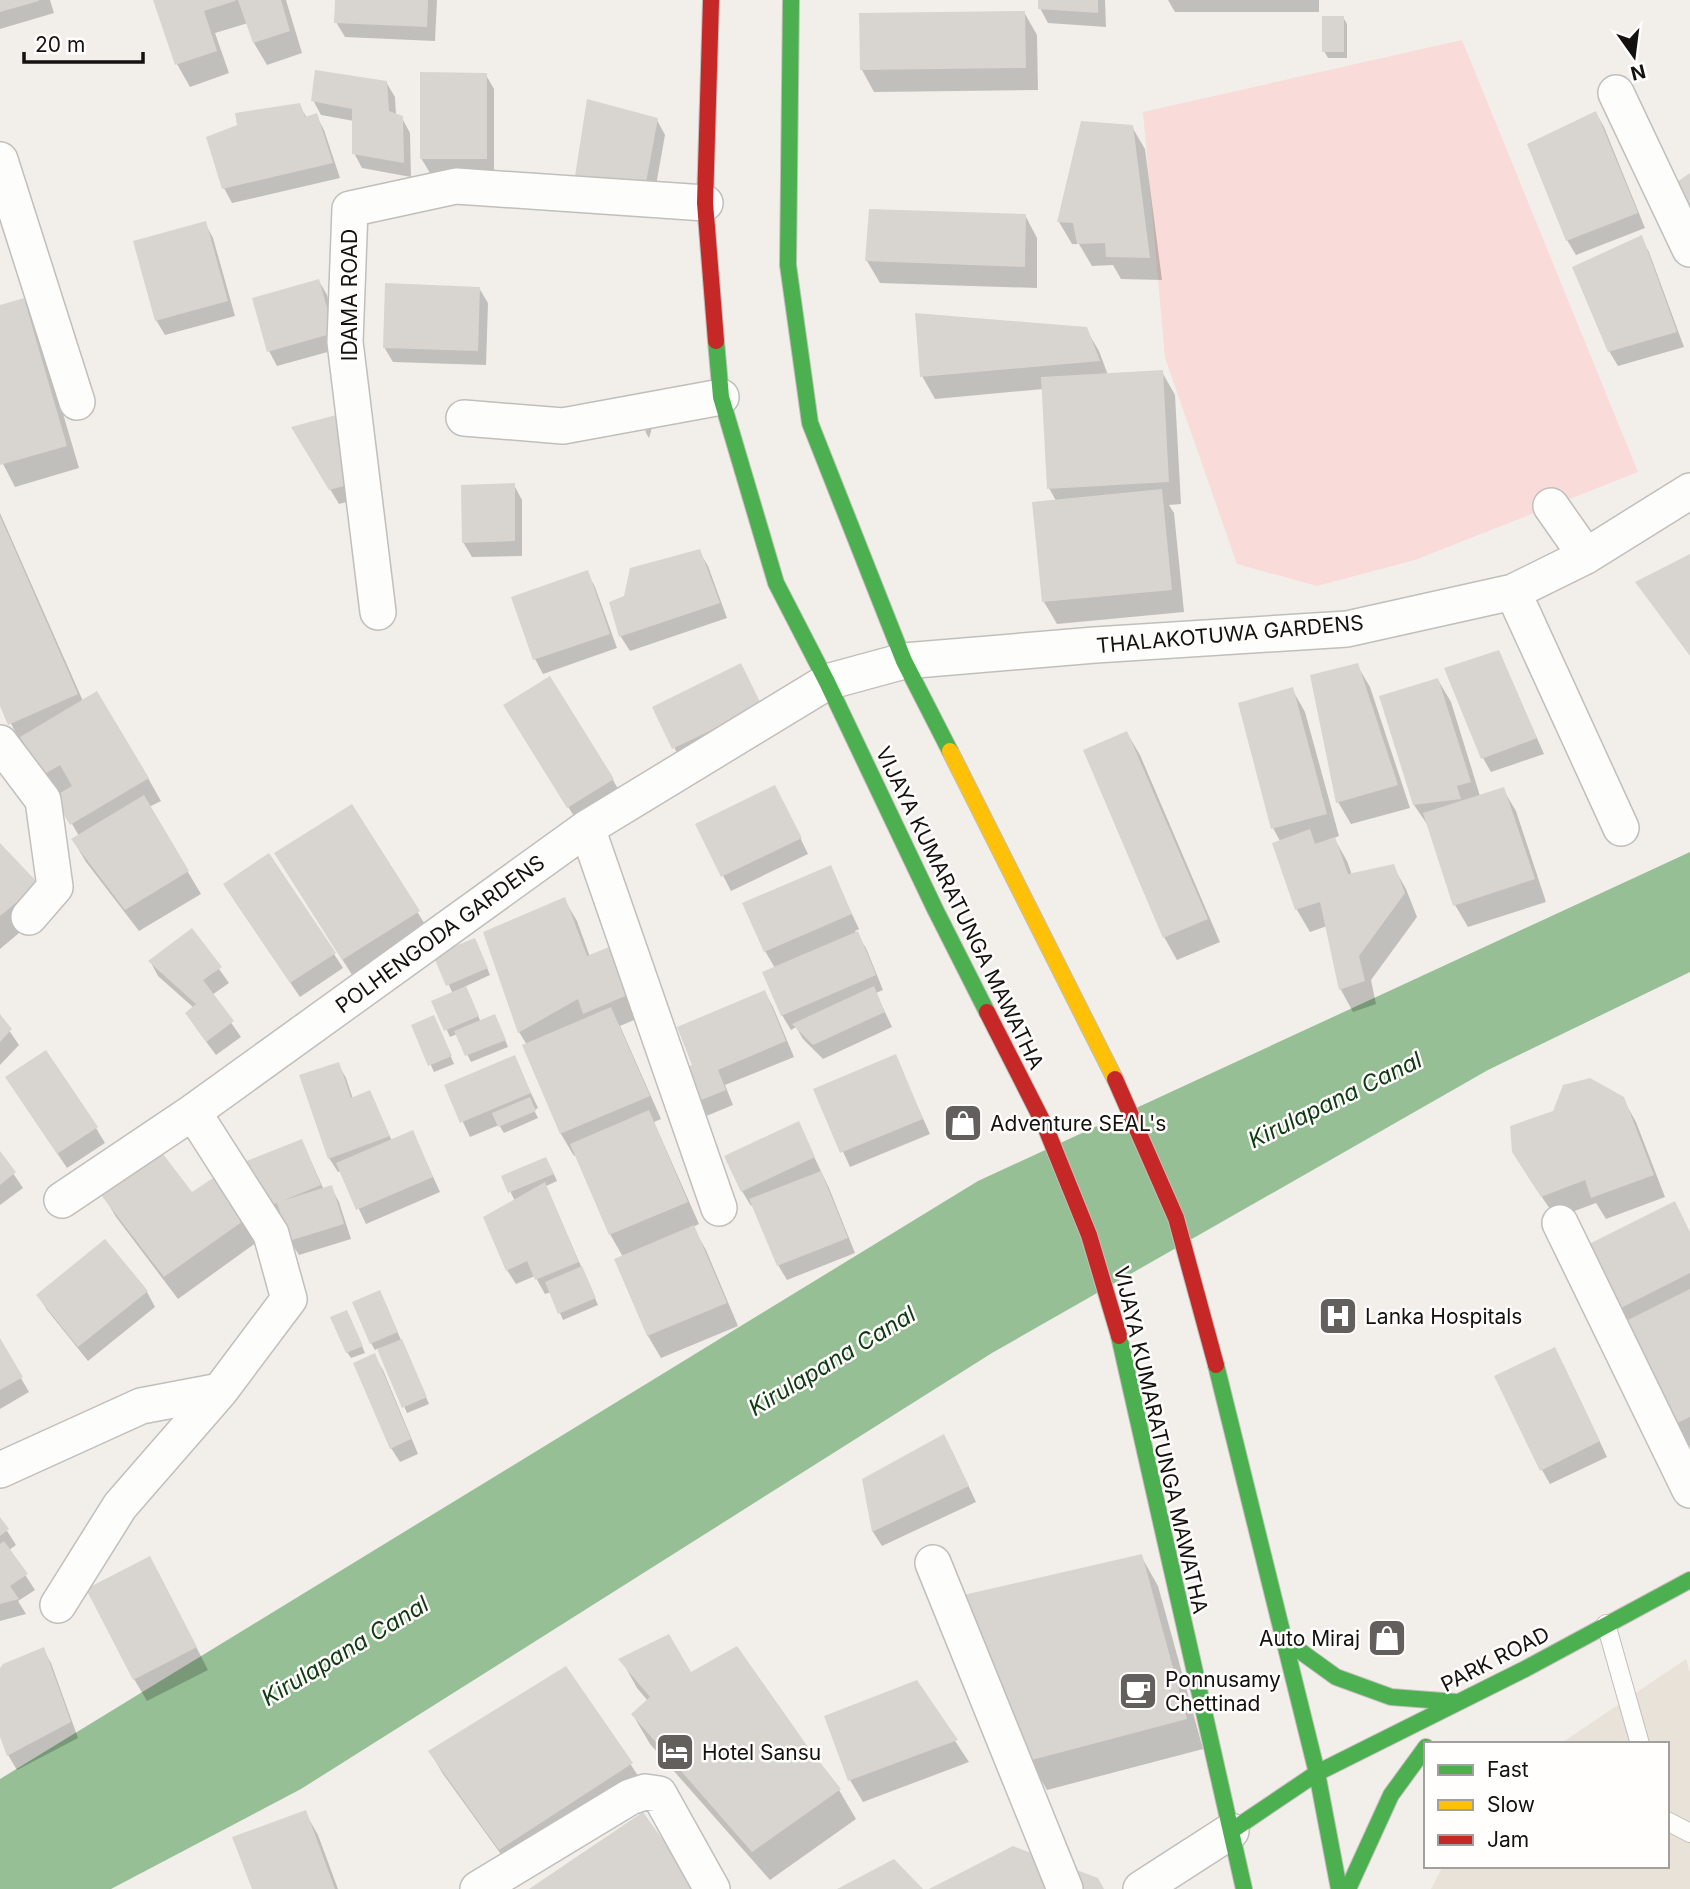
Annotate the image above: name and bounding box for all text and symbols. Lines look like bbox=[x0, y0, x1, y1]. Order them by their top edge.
scale bar bbox=[24, 21, 144, 65]
north arrow bbox=[1599, 21, 1669, 91]
text: 20 m bbox=[35, 32, 85, 57]
text: N bbox=[1628, 59, 1648, 85]
street label: IDAMA ROAD bbox=[337, 229, 362, 361]
street label: THALAKOTUWA GARDENS bbox=[1095, 610, 1365, 658]
street label: VIJAYA KUMARATUNGA MAWATHA bbox=[871, 743, 1049, 1073]
street label: POLHENGODA GARDENS bbox=[331, 850, 549, 1018]
water label: Kirulapana Canal bbox=[1243, 1046, 1427, 1154]
shop icon: Adventure SEAL's bbox=[942, 1102, 984, 1144]
place label: Adventure SEAL's bbox=[990, 1111, 1166, 1136]
street label: VIJAYA KUMARATUNGA MAWATHA bbox=[1109, 1264, 1213, 1616]
hospital icon: Lanka Hospitals bbox=[1317, 1295, 1359, 1337]
water label: Kirulapana Canal bbox=[743, 1300, 921, 1422]
place label: Lanka Hospitals bbox=[1365, 1304, 1522, 1329]
water label: Kirulapana Canal bbox=[256, 1590, 434, 1712]
shop icon: Auto Miraj bbox=[1366, 1617, 1408, 1659]
street label: PARK ROAD bbox=[1437, 1621, 1553, 1697]
place label: Auto Miraj bbox=[1259, 1626, 1360, 1651]
place label: Ponnusamy Chettinad bbox=[1165, 1667, 1281, 1716]
cafe icon: Ponnusamy Chettinad bbox=[1117, 1670, 1159, 1712]
hotel icon: Hotel Sansu bbox=[654, 1731, 696, 1773]
place label: Hotel Sansu bbox=[702, 1740, 821, 1765]
legend bbox=[1424, 1742, 1669, 1868]
text: Fast bbox=[1487, 1757, 1529, 1782]
text: Slow bbox=[1487, 1792, 1535, 1817]
text: Jam bbox=[1487, 1827, 1529, 1852]

